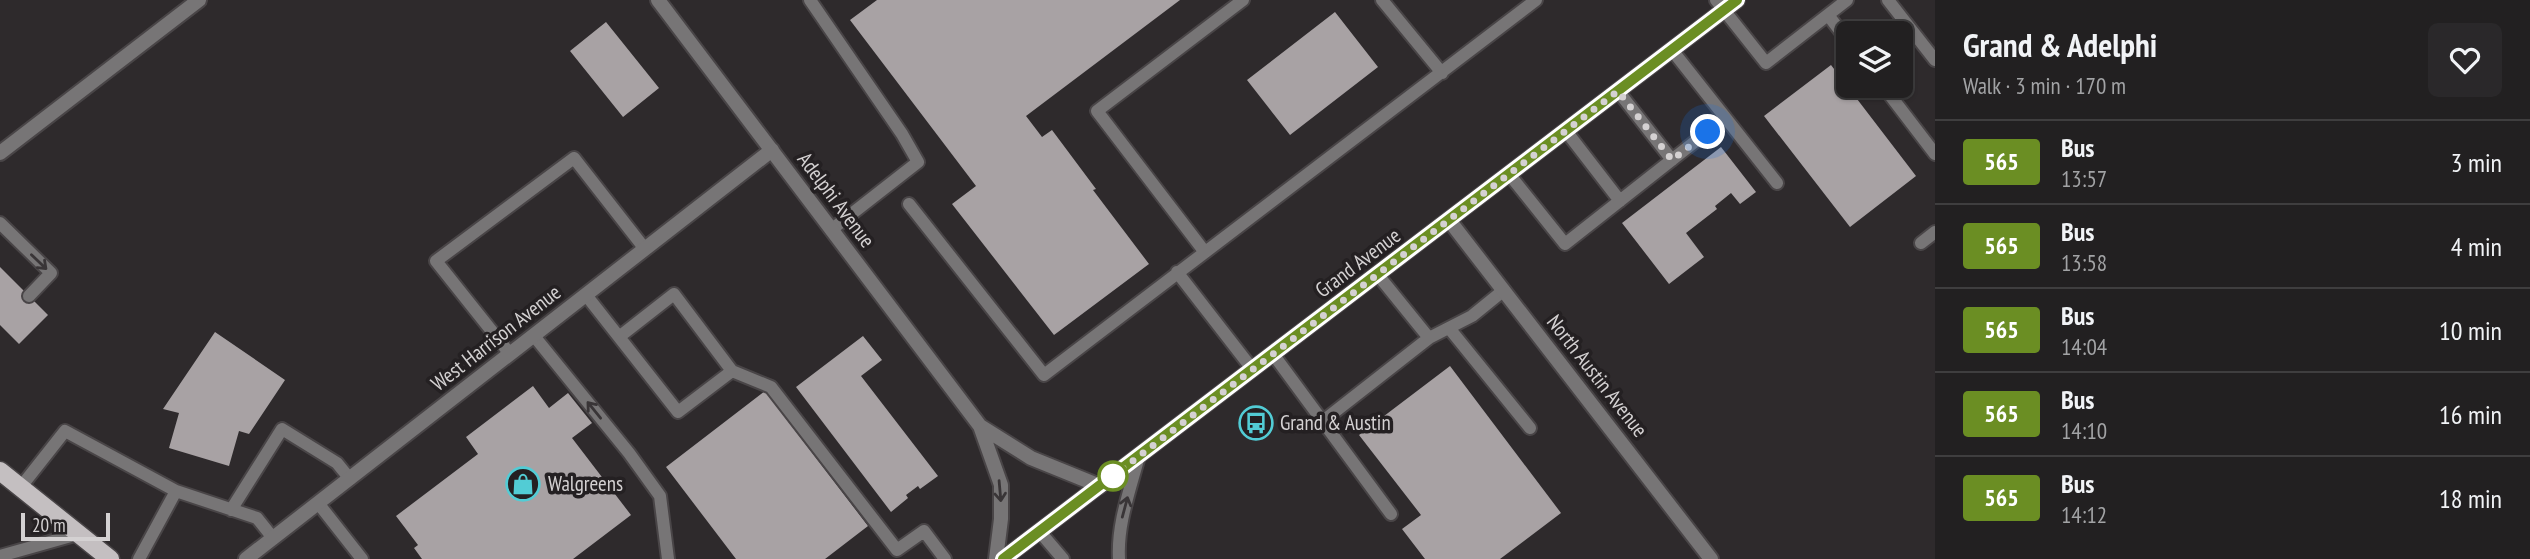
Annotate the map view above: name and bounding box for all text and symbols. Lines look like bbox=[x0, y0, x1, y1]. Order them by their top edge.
map controls bbox=[1836, 21, 1913, 98]
button: layers bbox=[1836, 21, 1913, 98]
text: Grand & Adelphi bbox=[1963, 23, 2157, 66]
button: heart bbox=[2428, 23, 2502, 97]
text: Walk · 3 min · 170 m bbox=[1963, 71, 2126, 100]
your location bbox=[1690, 114, 1725, 149]
text: Bus bbox=[2061, 131, 2094, 164]
text: 565 bbox=[1984, 146, 2019, 177]
text: 3 min bbox=[2451, 146, 2502, 179]
street label: Adelphi Avenue bbox=[792, 147, 881, 253]
text: 13:57 bbox=[2061, 164, 2107, 193]
text: Bus bbox=[2061, 215, 2094, 248]
street label: Grand Avenue bbox=[1310, 222, 1406, 303]
text: 565 bbox=[1984, 230, 2019, 261]
text: 4 min bbox=[2451, 230, 2502, 263]
text: 13:58 bbox=[2061, 248, 2107, 277]
one-way arrow bbox=[30, 253, 47, 270]
street label: West Harrison Avenue bbox=[425, 278, 566, 397]
text: Bus bbox=[2061, 299, 2094, 332]
street label: North Austin Avenue bbox=[1541, 309, 1654, 442]
text: 565 bbox=[1984, 314, 2019, 345]
text: 10 min bbox=[2439, 314, 2502, 347]
text: 14:04 bbox=[2061, 332, 2107, 361]
text: Bus bbox=[2061, 383, 2094, 416]
text: 565 bbox=[1984, 398, 2019, 429]
text: 16 min bbox=[2439, 398, 2502, 431]
one-way arrow bbox=[586, 402, 602, 420]
bus stop icon: Grand & Austin bbox=[1237, 404, 1275, 442]
place label: Grand & Austin bbox=[1280, 409, 1391, 436]
text: 14:10 bbox=[2061, 416, 2107, 445]
unlabelled marker bbox=[1098, 461, 1128, 491]
shop icon: Walgreens bbox=[504, 465, 542, 503]
text: Bus bbox=[2061, 467, 2094, 500]
place label: Walgreens bbox=[548, 470, 623, 497]
one-way arrow bbox=[994, 479, 1007, 502]
text: 565 bbox=[1984, 482, 2019, 513]
text: 18 min bbox=[2439, 482, 2502, 515]
one-way arrow bbox=[1119, 496, 1132, 519]
text: 14:12 bbox=[2061, 500, 2107, 529]
scale bar bbox=[21, 510, 110, 542]
text: 20 m bbox=[32, 513, 66, 537]

